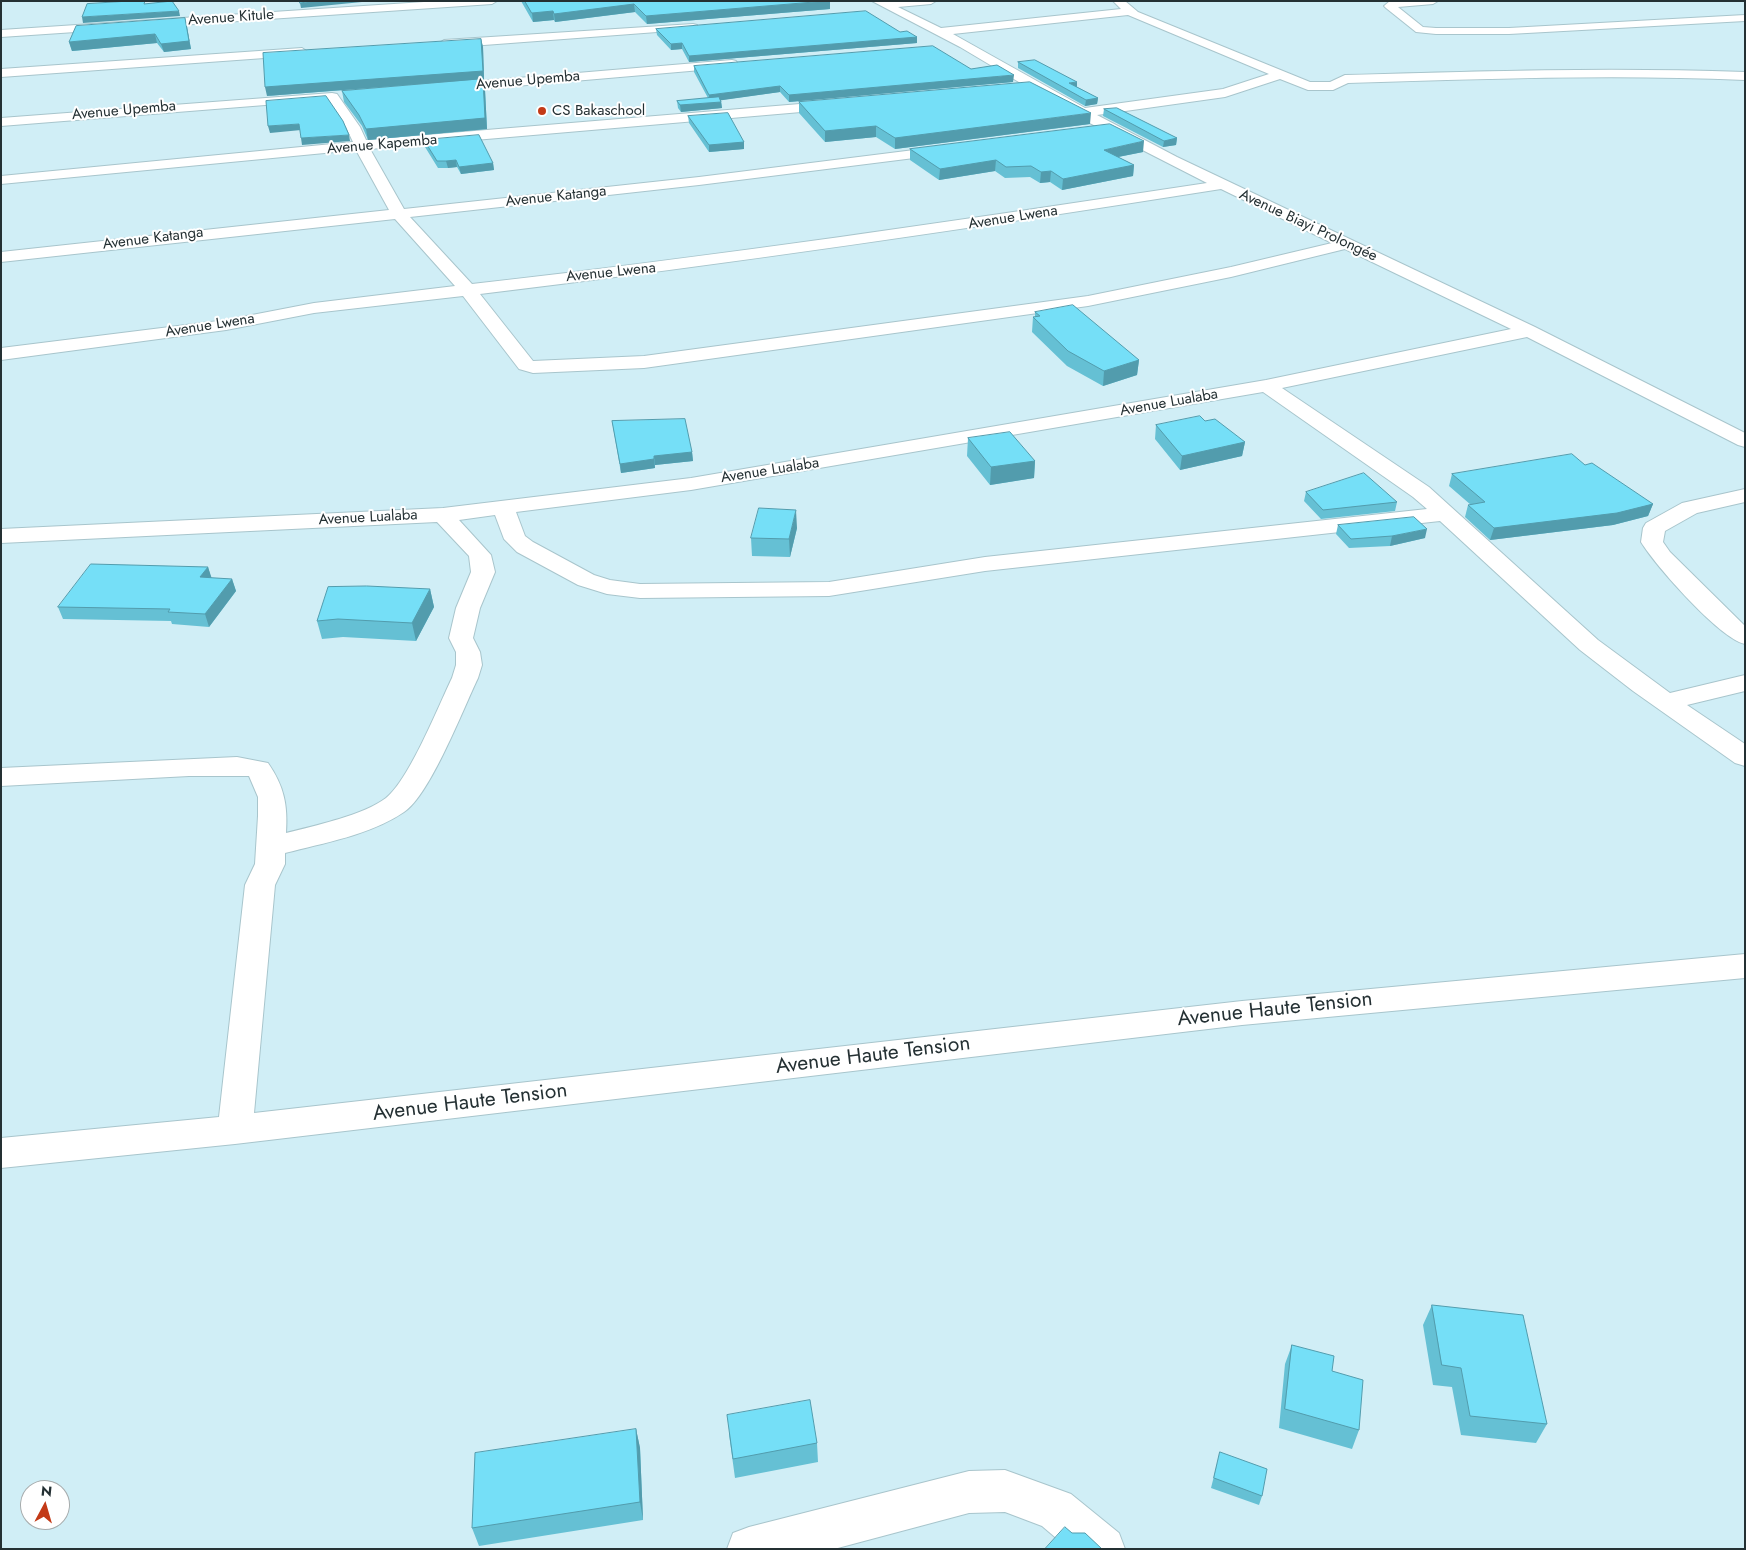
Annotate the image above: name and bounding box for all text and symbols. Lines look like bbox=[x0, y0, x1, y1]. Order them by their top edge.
street label: Avenue Kitule bbox=[187, 6, 275, 30]
street label: Avenue Upemba bbox=[475, 67, 581, 95]
street label: Avenue Upemba bbox=[71, 97, 177, 125]
place label: CS Bakaschool bbox=[552, 102, 645, 120]
marker: CS Bakaschool bbox=[536, 105, 548, 117]
street label: Avenue Kapemba bbox=[326, 131, 438, 159]
street label: Avenue Katanga bbox=[505, 183, 607, 211]
street label: Avenue Biayi Prolongée bbox=[1236, 186, 1380, 266]
street label: Avenue Lwena bbox=[967, 202, 1059, 234]
street label: Avenue Katanga bbox=[102, 224, 204, 254]
street label: Avenue Lwena bbox=[565, 259, 657, 287]
street label: Avenue Lwena bbox=[164, 310, 256, 342]
street label: Avenue Lualaba bbox=[1119, 386, 1219, 420]
street label: Avenue Lualaba bbox=[720, 454, 820, 488]
street label: Avenue Lualaba bbox=[318, 506, 418, 530]
street label: Avenue Haute Tension bbox=[1176, 987, 1374, 1033]
street label: Avenue Haute Tension bbox=[774, 1032, 972, 1080]
street label: Avenue Haute Tension bbox=[371, 1079, 569, 1127]
north arrow bbox=[20, 1480, 70, 1530]
text: N bbox=[40, 1481, 53, 1502]

